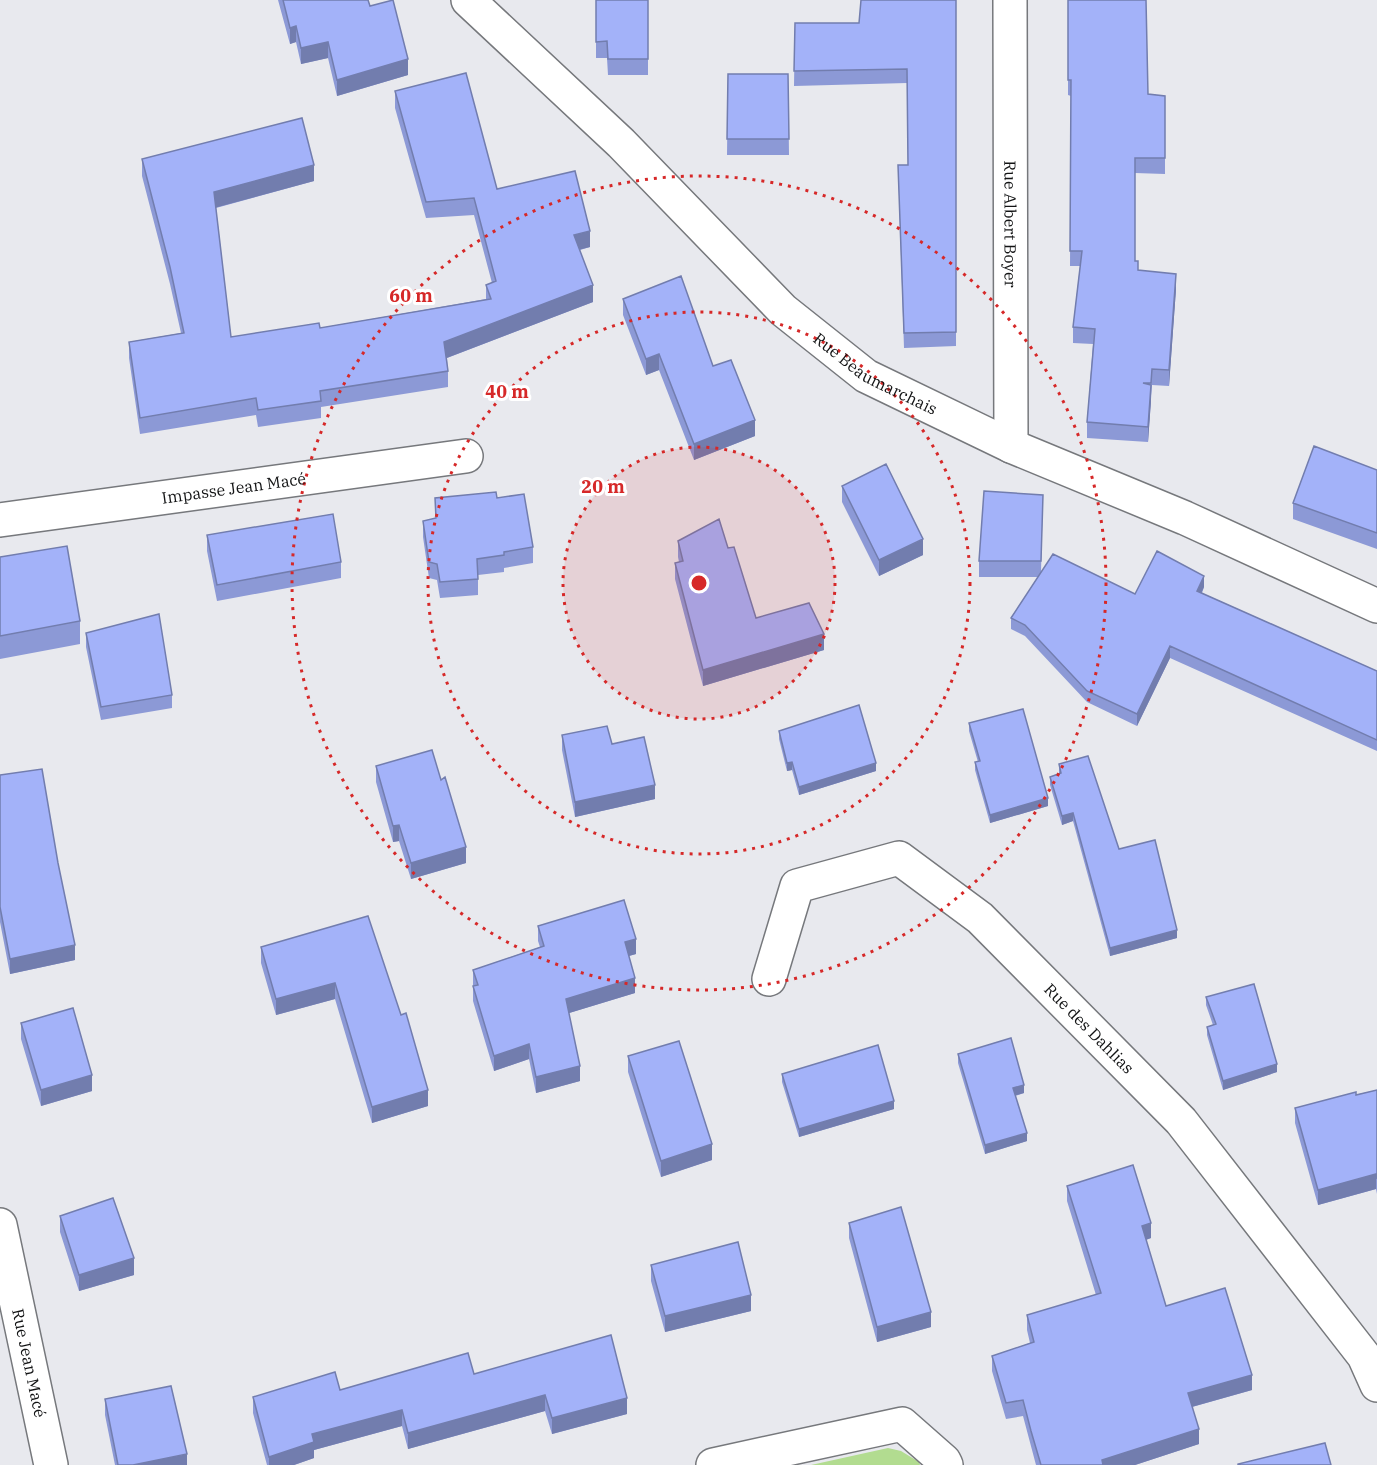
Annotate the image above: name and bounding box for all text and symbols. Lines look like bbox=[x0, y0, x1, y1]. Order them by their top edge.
street label: Rue Albert Boyer bbox=[1000, 160, 1021, 288]
text: 60 m bbox=[389, 284, 433, 307]
street label: Rue Beaumarchais bbox=[810, 328, 940, 419]
text: 40 m bbox=[485, 380, 529, 403]
street label: Impasse Jean Macé bbox=[160, 468, 307, 508]
text: 20 m bbox=[581, 475, 625, 498]
centre of rings bbox=[689, 573, 709, 593]
street label: Rue des Dahlias bbox=[1040, 979, 1138, 1078]
street label: Rue Jean Macé bbox=[8, 1307, 51, 1419]

